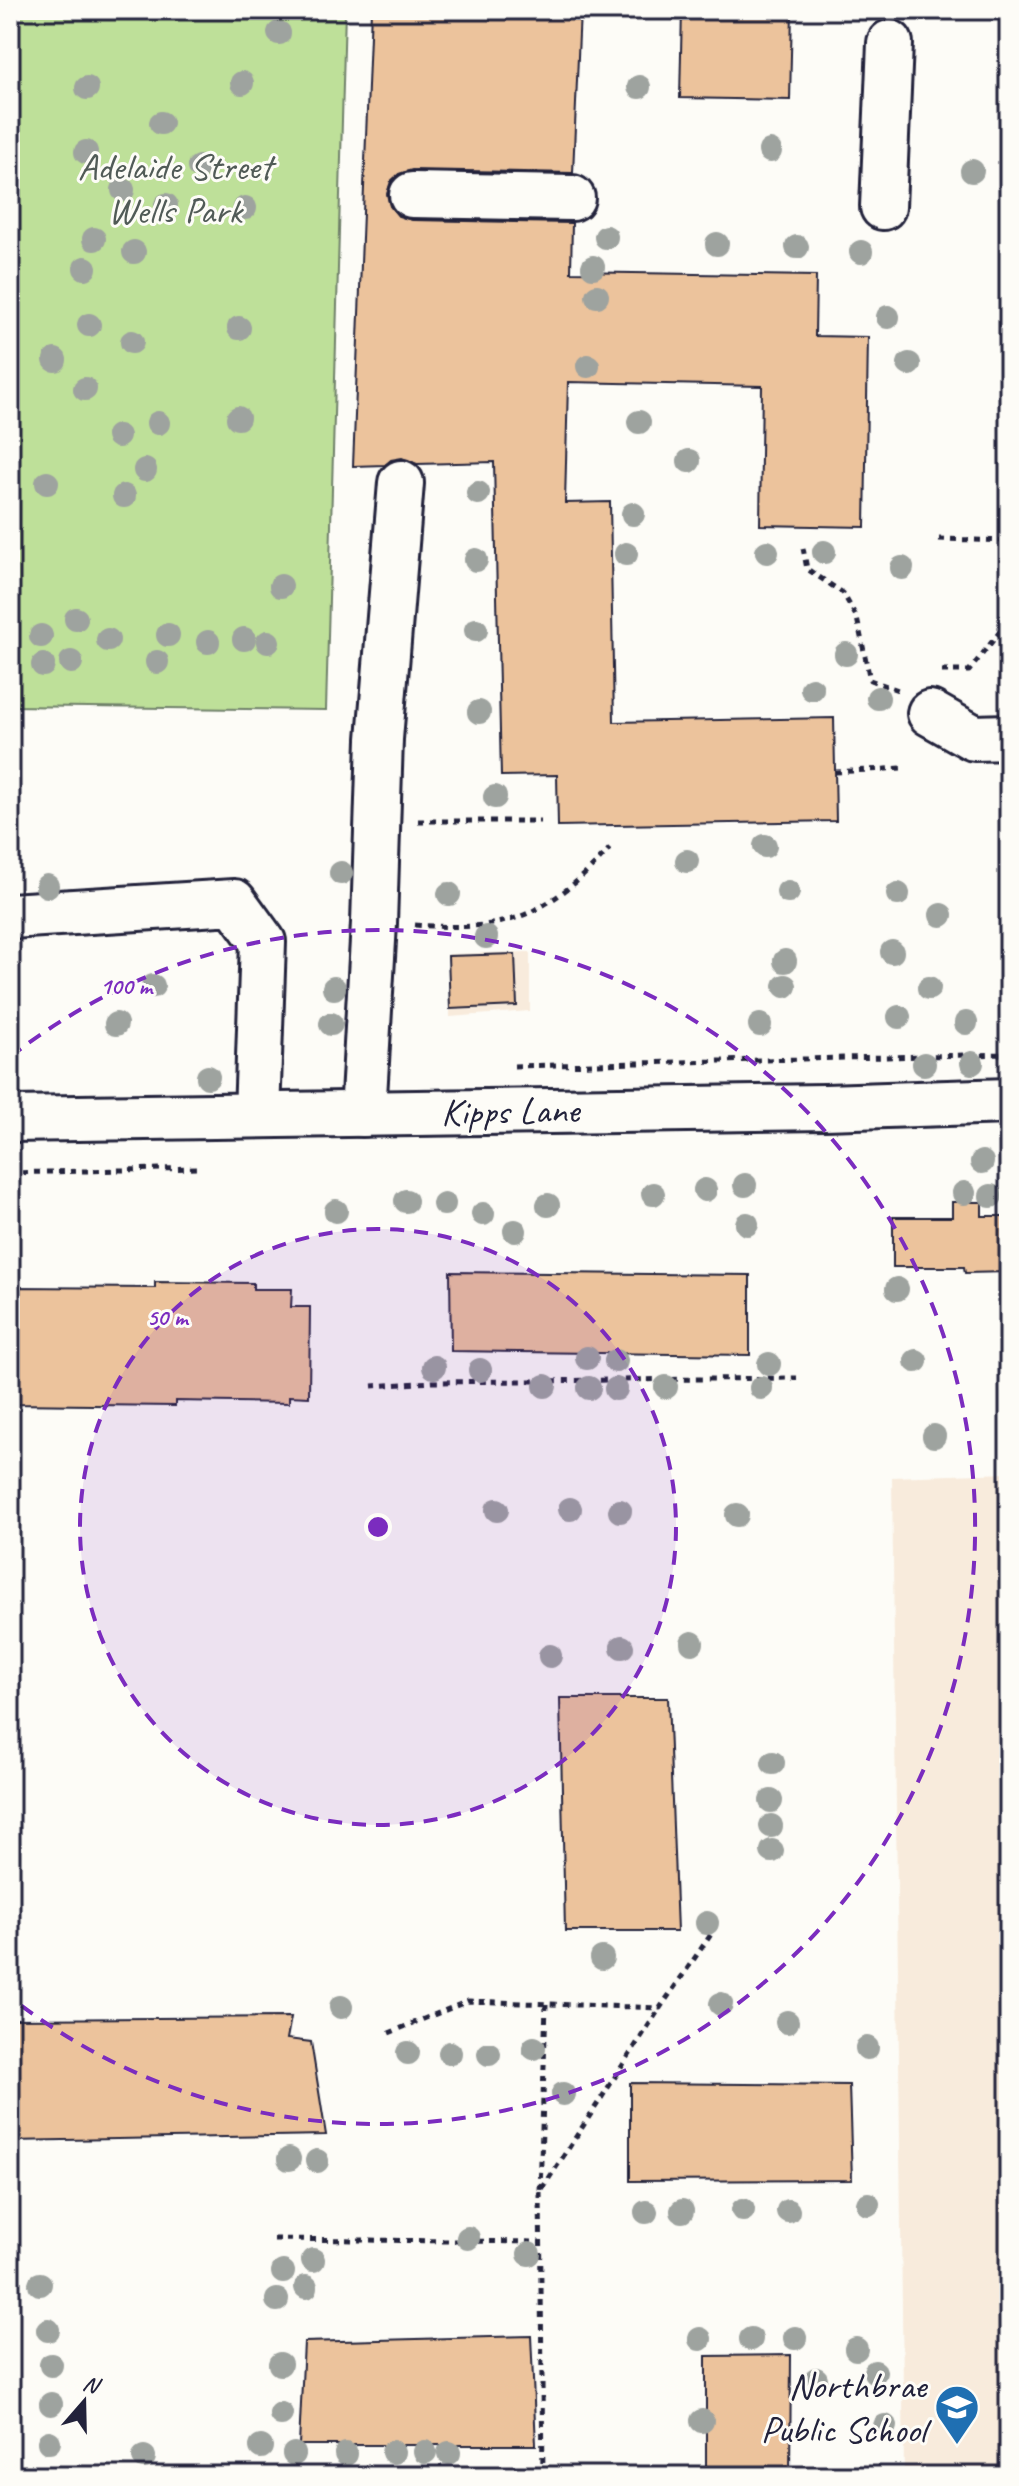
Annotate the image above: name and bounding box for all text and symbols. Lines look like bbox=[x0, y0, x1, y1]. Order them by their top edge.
park label: Adelaide Street Wells Park bbox=[78, 143, 278, 234]
text: 100 m bbox=[100, 971, 154, 1001]
street label: Kipps Lane bbox=[441, 1086, 582, 1136]
text: 50 m bbox=[147, 1302, 190, 1332]
centre of rings bbox=[364, 1513, 392, 1541]
north arrow bbox=[44, 2362, 124, 2442]
place label: Northbrae Public School bbox=[761, 2362, 933, 2453]
text: N bbox=[79, 2369, 105, 2401]
school or university icon: Northbrae Public School bbox=[933, 2383, 981, 2446]

